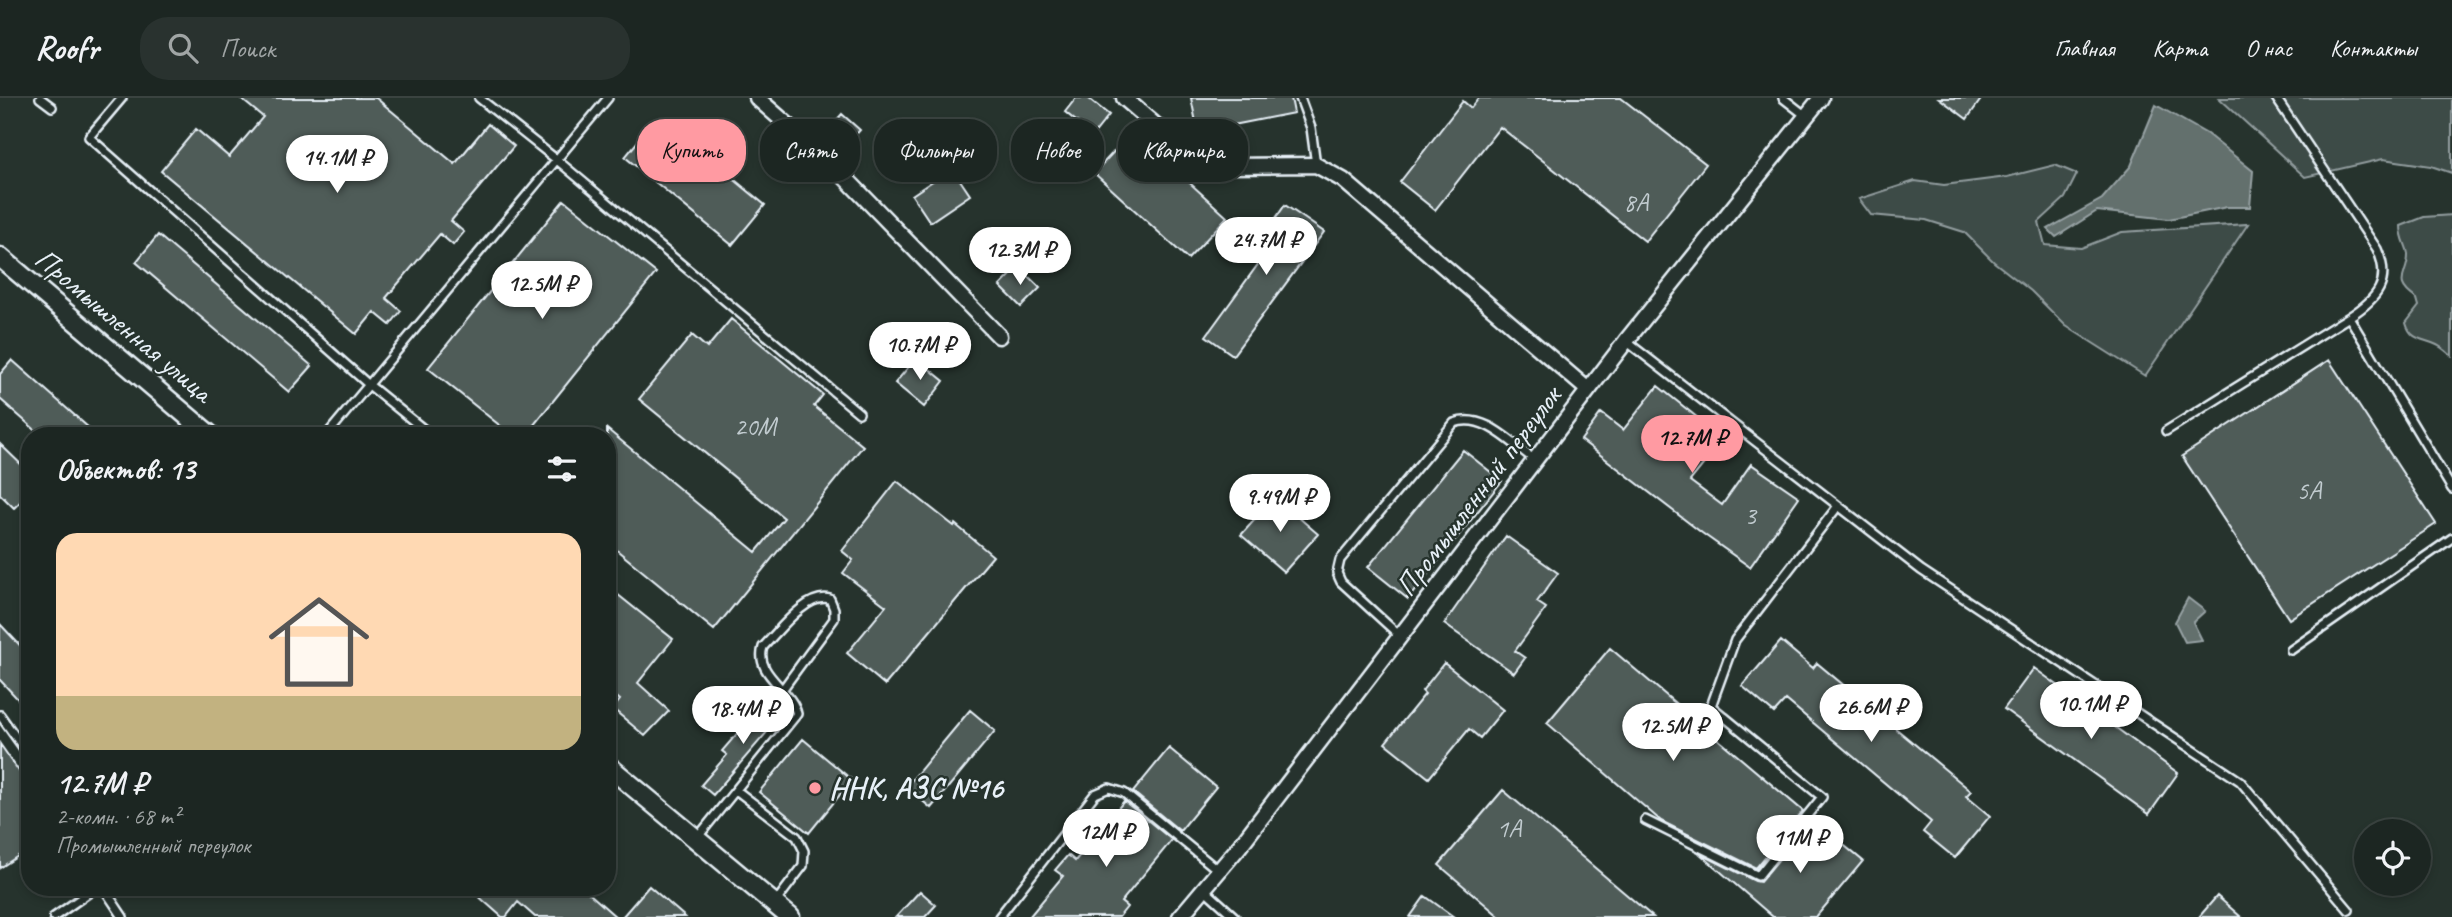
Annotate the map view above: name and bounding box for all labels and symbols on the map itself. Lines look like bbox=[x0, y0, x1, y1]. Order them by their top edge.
pin: 14.1M ₽ bbox=[272, 136, 402, 195]
house number: 8А bbox=[1624, 186, 1650, 219]
pin: 24.7M ₽ bbox=[1201, 218, 1331, 277]
pin: 12.3M ₽ bbox=[955, 228, 1085, 287]
street label: Промышленная улица bbox=[27, 240, 223, 412]
pin: 12.5M ₽ bbox=[477, 262, 607, 321]
pin: 10.7M ₽ bbox=[855, 322, 985, 382]
street label: Промышленный переулок bbox=[1387, 376, 1571, 604]
house number: 20М bbox=[734, 410, 778, 443]
pin: 12.7M ₽ bbox=[1627, 416, 1757, 475]
pin: 9.49M ₽ bbox=[1215, 474, 1345, 534]
house number: 5А bbox=[2297, 474, 2323, 507]
house number: 3 bbox=[1744, 499, 1758, 532]
pin: 10.1M ₽ bbox=[2026, 682, 2156, 741]
pin: 26.6M ₽ bbox=[1806, 684, 1936, 744]
pin: 18.4M ₽ bbox=[678, 686, 808, 746]
pin: 12.5M ₽ bbox=[1608, 704, 1738, 763]
place label: ННК, АЗС №16 bbox=[829, 769, 1005, 807]
marker: ННК, АЗС №16 bbox=[807, 780, 823, 796]
pin: 12M ₽ bbox=[1057, 810, 1155, 869]
house number: 1А bbox=[1497, 812, 1523, 845]
pin: 11M ₽ bbox=[1751, 816, 1849, 875]

